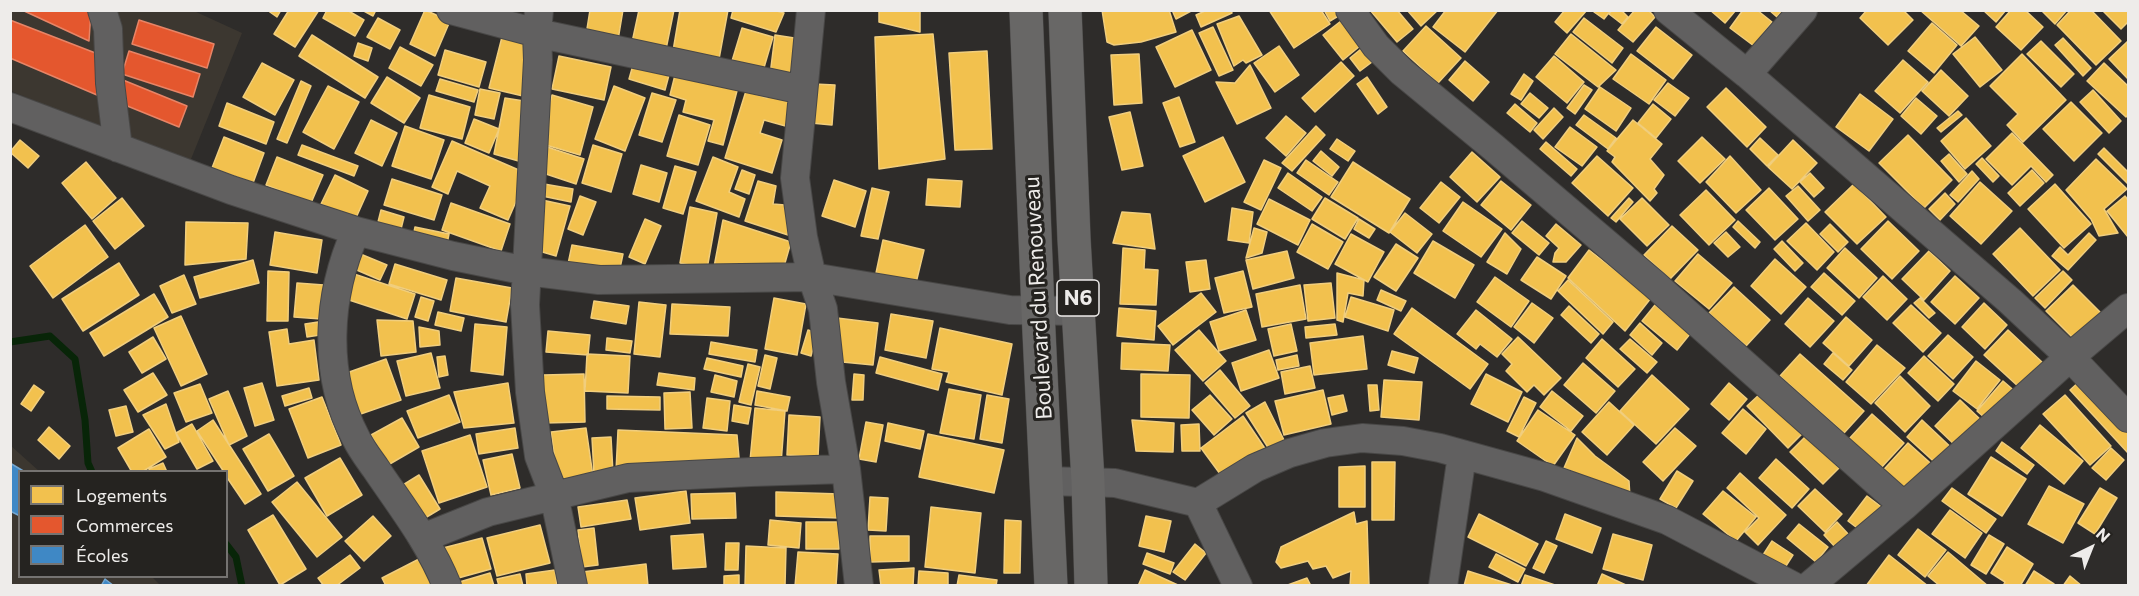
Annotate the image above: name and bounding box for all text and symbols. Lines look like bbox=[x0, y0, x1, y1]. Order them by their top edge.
street label: Boulevard du Renouveau bbox=[1018, 176, 1058, 420]
road number: N6 bbox=[1057, 280, 1099, 316]
legend bbox=[18, 470, 228, 578]
text: Logements bbox=[76, 484, 167, 506]
text: Commerces bbox=[76, 514, 173, 536]
north arrow bbox=[2061, 518, 2121, 578]
text: N bbox=[2093, 523, 2114, 546]
text: Écoles bbox=[76, 544, 129, 566]

